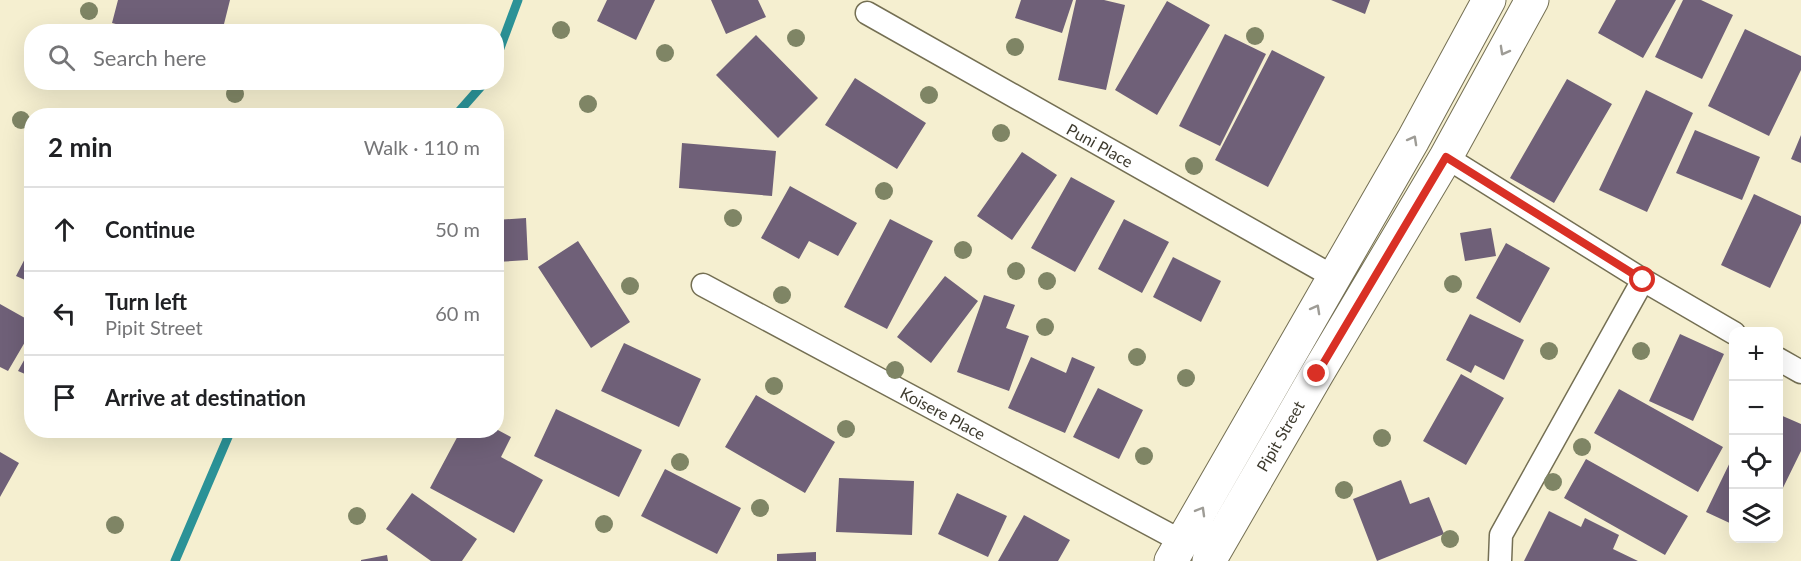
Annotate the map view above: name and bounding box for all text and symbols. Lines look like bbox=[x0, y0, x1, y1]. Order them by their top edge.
search box bbox=[24, 24, 504, 90]
icon: search bbox=[45, 41, 78, 74]
text: Search here bbox=[93, 44, 206, 71]
one-way arrow bbox=[1500, 45, 1511, 55]
street label: Puni Place bbox=[1064, 119, 1136, 171]
text: 2 min bbox=[48, 131, 112, 163]
text: Walk · 110 m bbox=[364, 135, 480, 159]
one-way arrow bbox=[1406, 135, 1417, 146]
icon: ahead bbox=[48, 213, 81, 246]
text: Continue bbox=[105, 216, 195, 243]
text: 50 m bbox=[435, 217, 480, 241]
route start bbox=[1629, 266, 1655, 292]
text: Turn left bbox=[105, 288, 187, 315]
icon: left bbox=[48, 297, 81, 330]
text: 60 m bbox=[435, 301, 480, 325]
one-way arrow bbox=[1309, 304, 1320, 315]
text: Pipit Street bbox=[105, 315, 203, 339]
map controls bbox=[1729, 327, 1783, 543]
button: + bbox=[1729, 327, 1783, 381]
route end bbox=[1303, 360, 1329, 386]
icon: arrive bbox=[48, 381, 81, 414]
button: − bbox=[1729, 381, 1783, 435]
street label: Koisere Place bbox=[897, 383, 989, 443]
text: Arrive at destination bbox=[105, 384, 306, 411]
street label: Pipit Street bbox=[1252, 397, 1308, 475]
button: locate bbox=[1729, 435, 1783, 489]
button: layers bbox=[1729, 489, 1783, 543]
one-way arrow bbox=[1194, 507, 1206, 517]

